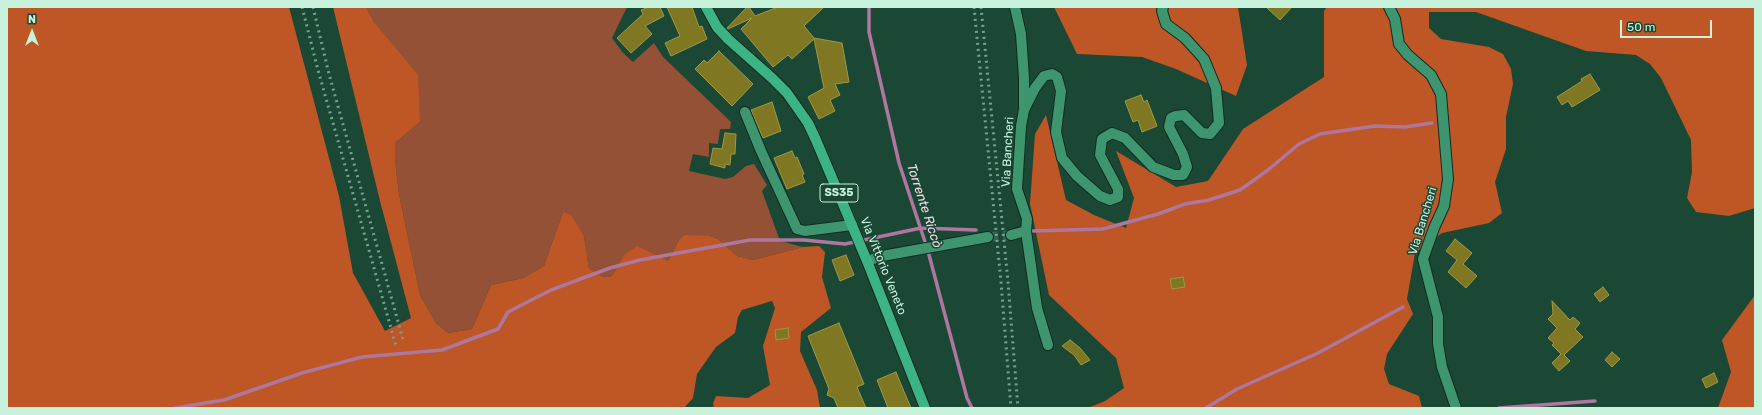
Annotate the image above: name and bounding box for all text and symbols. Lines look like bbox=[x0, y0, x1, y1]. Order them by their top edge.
north arrow bbox=[12, 12, 52, 52]
scale bar bbox=[1622, 12, 1714, 38]
text: N bbox=[28, 13, 36, 26]
text: 50 m bbox=[1627, 20, 1655, 34]
street label: Via Bancheri bbox=[999, 117, 1017, 187]
water label: Torrente Riccò bbox=[903, 162, 945, 250]
road number: SS35 bbox=[820, 184, 858, 202]
street label: Via Bancheri bbox=[1406, 185, 1440, 257]
street label: Via Vittorio Veneto bbox=[857, 215, 909, 317]

